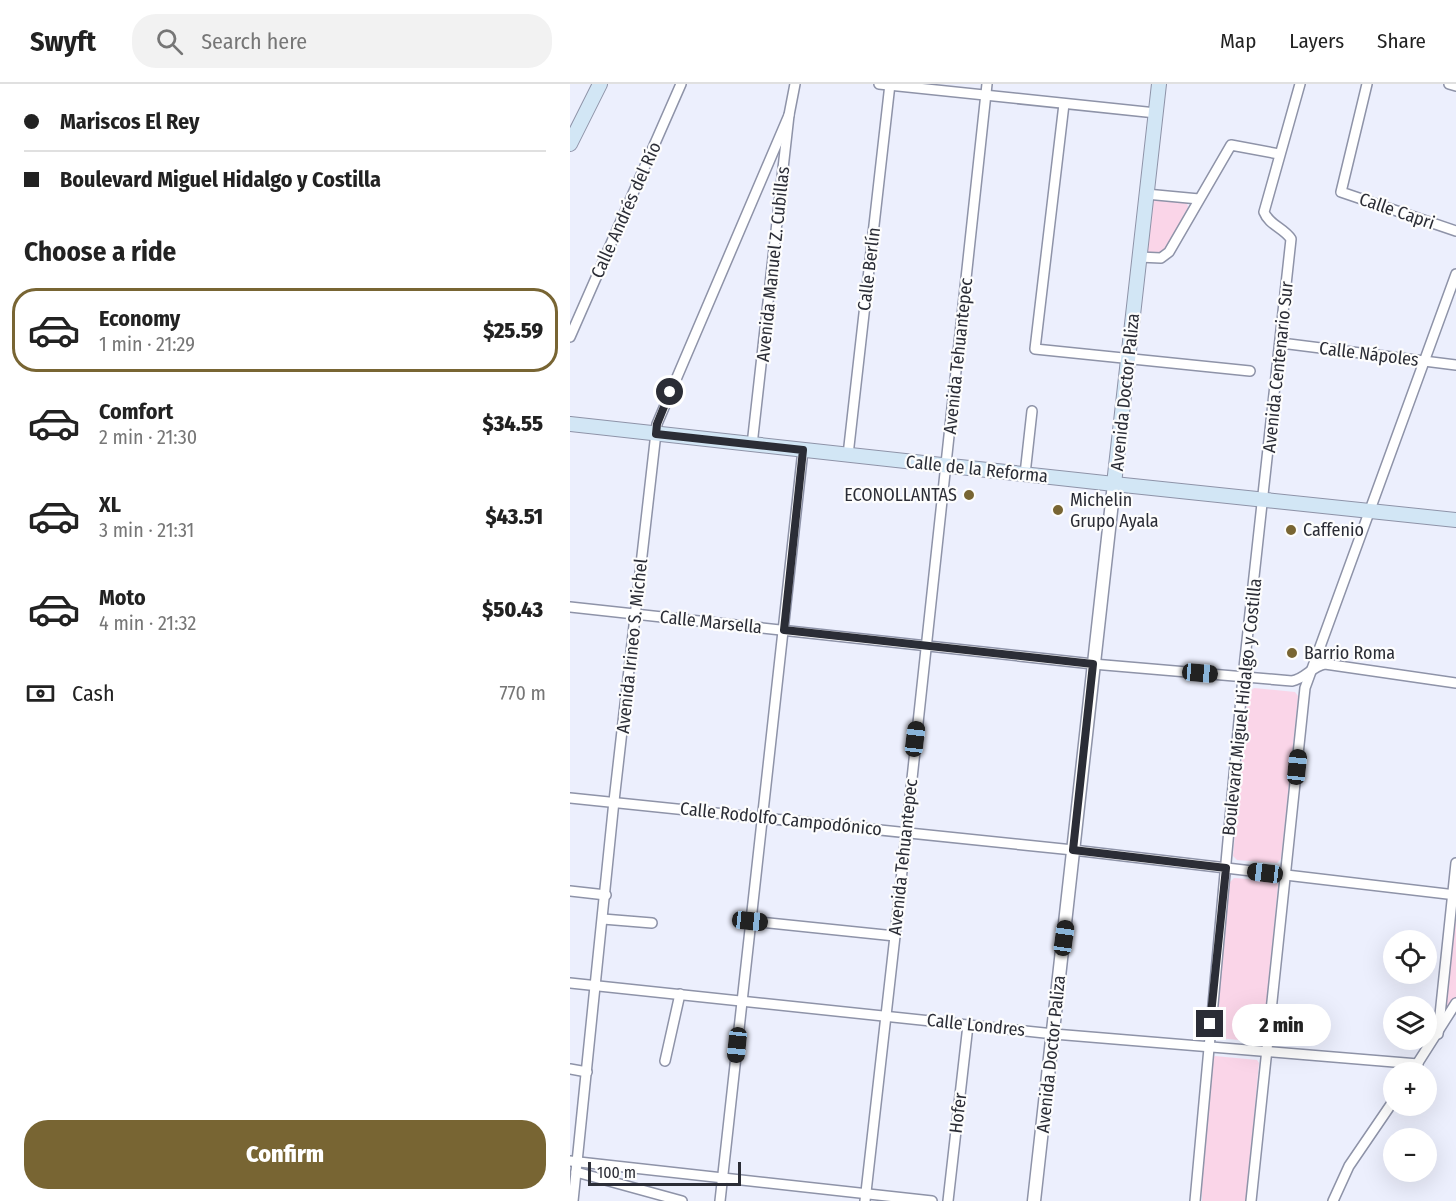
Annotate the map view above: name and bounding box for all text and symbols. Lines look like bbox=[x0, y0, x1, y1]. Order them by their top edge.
search box bbox=[132, 14, 552, 68]
text: Swyft bbox=[30, 25, 96, 58]
icon: search bbox=[153, 25, 186, 58]
text: Search here bbox=[201, 28, 307, 55]
text: Map bbox=[1220, 28, 1256, 54]
text: Layers bbox=[1289, 28, 1344, 54]
text: Share bbox=[1377, 28, 1426, 54]
text: Mariscos El Rey bbox=[60, 108, 200, 135]
street label: Calle Andrés del Río bbox=[586, 139, 666, 281]
street label: Avenida Manuel Z. Cubillas bbox=[752, 165, 794, 363]
text: Boulevard Miguel Hidalgo y Costilla bbox=[60, 166, 381, 193]
street label: Calle Capri bbox=[1356, 188, 1438, 234]
street label: Calle Berlín bbox=[853, 226, 885, 312]
text: Choose a ride bbox=[24, 236, 176, 268]
street label: Avenida Tehuantepec bbox=[939, 276, 977, 435]
street label: Avenida Centenario Sur bbox=[1258, 280, 1298, 454]
icon: car bbox=[27, 303, 81, 357]
text: Economy bbox=[99, 305, 180, 332]
street label: Avenida Doctor Paliza bbox=[1106, 312, 1144, 472]
text: $25.59 bbox=[483, 317, 543, 344]
text: 1 min · 21:29 bbox=[99, 332, 195, 356]
street label: Calle Nápoles bbox=[1318, 337, 1420, 371]
route start bbox=[656, 378, 683, 405]
icon: car bbox=[27, 396, 81, 450]
text: Comfort bbox=[99, 398, 173, 425]
text: $34.55 bbox=[483, 410, 543, 437]
text: 2 min · 21:30 bbox=[99, 425, 197, 449]
street label: Calle de la Reforma bbox=[905, 451, 1049, 487]
place label: ECONOLLANTAS bbox=[844, 484, 957, 506]
marker: ECONOLLANTAS bbox=[962, 488, 976, 502]
icon: car bbox=[27, 489, 81, 543]
place label: Michelin Grupo Ayala bbox=[1070, 489, 1159, 532]
text: XL bbox=[99, 491, 121, 518]
text: $43.51 bbox=[485, 503, 543, 530]
marker: Michelin Grupo Ayala bbox=[1051, 503, 1065, 517]
text: 3 min · 21:31 bbox=[99, 518, 194, 542]
place label: Caffenio bbox=[1303, 519, 1364, 541]
marker: Caffenio bbox=[1284, 523, 1298, 537]
street label: Avenida Irineo S. Michel bbox=[612, 557, 652, 735]
street label: Boulevard Miguel Hidalgo y Costilla bbox=[1218, 577, 1266, 837]
icon: car bbox=[27, 582, 81, 636]
text: Moto bbox=[99, 584, 146, 611]
text: $50.43 bbox=[482, 596, 543, 623]
street label: Calle Marsella bbox=[659, 606, 763, 638]
text: 4 min · 21:32 bbox=[99, 611, 196, 635]
place label: Barrio Roma bbox=[1304, 642, 1395, 664]
marker: Barrio Roma bbox=[1285, 646, 1299, 660]
car bbox=[1181, 662, 1219, 684]
icon: cash bbox=[24, 677, 57, 710]
text: Cash bbox=[72, 680, 115, 707]
text: 770 m bbox=[499, 681, 546, 705]
car bbox=[904, 720, 926, 758]
car bbox=[1286, 748, 1308, 786]
street label: Avenida Tehuantepec bbox=[884, 777, 922, 936]
street label: Calle Rodolfo Campodónico bbox=[679, 797, 883, 841]
car bbox=[1246, 862, 1284, 884]
car bbox=[731, 910, 769, 932]
car bbox=[1053, 919, 1075, 957]
map controls bbox=[1383, 930, 1437, 1182]
button: locate bbox=[1383, 930, 1437, 984]
street label: Avenida Doctor Paliza bbox=[1032, 974, 1070, 1134]
button: layers bbox=[1383, 996, 1437, 1050]
callout: 2 min bbox=[1231, 1003, 1330, 1045]
street label: Calle Londres bbox=[926, 1009, 1027, 1041]
route end bbox=[1196, 1010, 1223, 1037]
text: 2 min bbox=[1259, 1013, 1304, 1037]
car bbox=[726, 1026, 748, 1064]
button: + bbox=[1383, 1062, 1437, 1116]
street label: Hofer bbox=[945, 1091, 971, 1135]
button: Confirm bbox=[24, 1120, 546, 1189]
button: − bbox=[1383, 1128, 1437, 1182]
scale bar bbox=[588, 1159, 741, 1186]
text: 100 m bbox=[597, 1163, 636, 1182]

